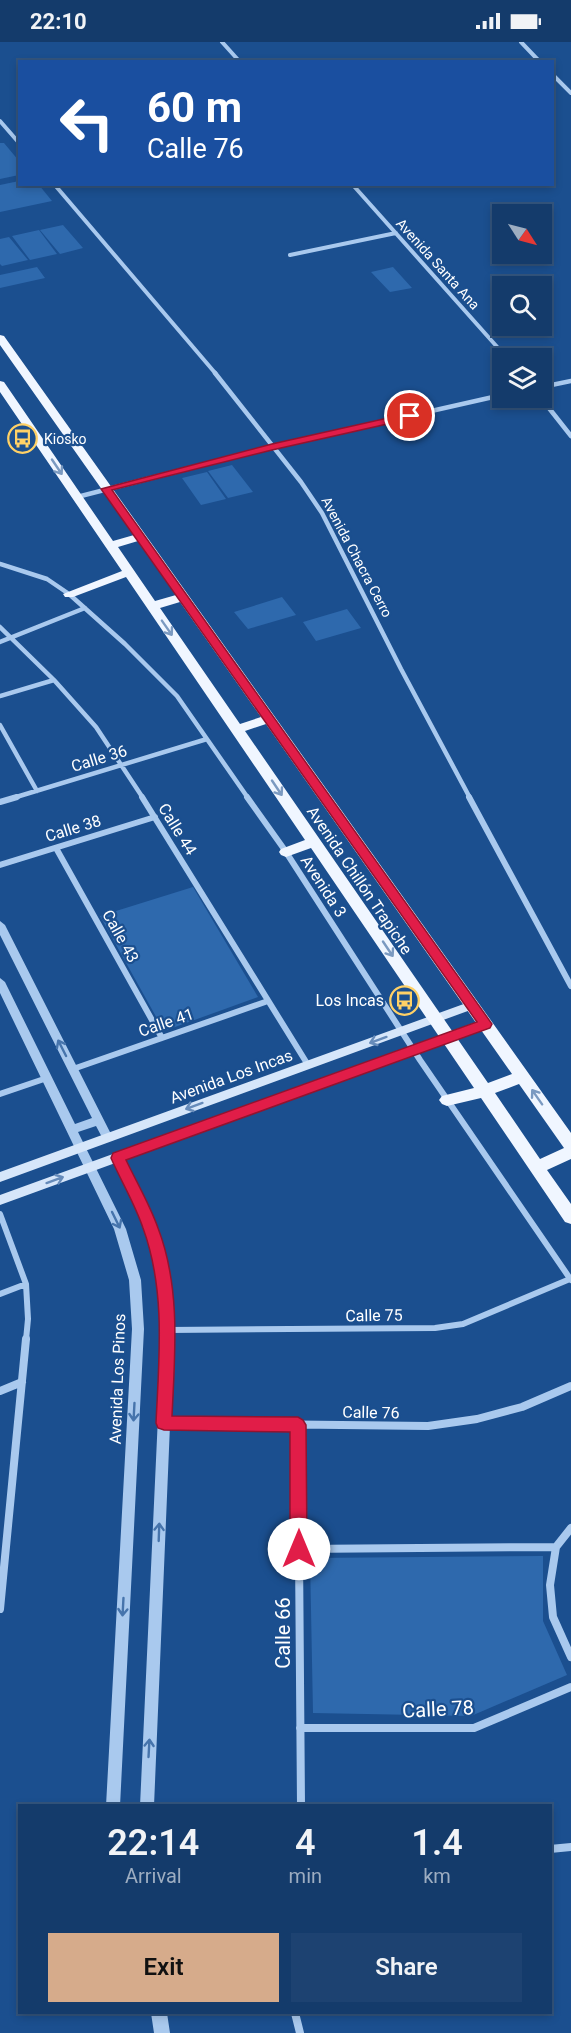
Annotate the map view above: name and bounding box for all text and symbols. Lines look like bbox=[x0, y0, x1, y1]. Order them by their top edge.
text: 22:10 bbox=[30, 9, 87, 34]
text: 60 m bbox=[147, 83, 242, 132]
icon: left bbox=[48, 84, 126, 162]
text: Calle 76 bbox=[147, 133, 244, 165]
north arrow bbox=[492, 204, 552, 264]
map controls bbox=[492, 204, 552, 408]
street label: Avenida Santa Ana bbox=[393, 215, 483, 313]
button: search bbox=[492, 276, 552, 336]
button: layers bbox=[492, 348, 552, 408]
pin bbox=[384, 390, 435, 441]
icon: arrive bbox=[393, 399, 426, 432]
bus stop icon: Kiosko bbox=[7, 423, 39, 455]
place label: Kiosko bbox=[44, 431, 86, 447]
one-way arrow bbox=[51, 458, 63, 475]
street label: Avenida Chacra Cerro bbox=[318, 494, 396, 620]
one-way arrow bbox=[161, 619, 173, 635]
street label: Calle 36 bbox=[69, 741, 129, 776]
one-way arrow bbox=[271, 780, 284, 797]
street label: Calle 44 bbox=[154, 800, 201, 859]
street label: Avenida Chillón Trapiche bbox=[303, 803, 416, 958]
street label: Calle 38 bbox=[43, 811, 103, 846]
street label: Avenida 3 bbox=[297, 852, 350, 921]
street label: Calle 43 bbox=[98, 907, 143, 966]
one-way arrow bbox=[382, 941, 394, 957]
bus stop icon: Los Incas bbox=[389, 984, 421, 1016]
place label: Los Incas bbox=[316, 991, 384, 1010]
street label: Calle 41 bbox=[136, 1004, 196, 1041]
one-way arrow bbox=[369, 1035, 388, 1046]
one-way arrow bbox=[56, 1039, 68, 1057]
street label: Avenida Los Incas bbox=[167, 1045, 295, 1107]
one-way arrow bbox=[531, 1090, 543, 1106]
one-way arrow bbox=[186, 1102, 204, 1113]
one-way arrow bbox=[45, 1174, 64, 1185]
one-way arrow bbox=[111, 1211, 123, 1229]
street label: Calle 75 bbox=[345, 1306, 403, 1325]
street label: Avenida Los Pinos bbox=[106, 1313, 129, 1445]
one-way arrow bbox=[128, 1401, 139, 1421]
street label: Calle 76 bbox=[342, 1403, 400, 1422]
position arrow bbox=[267, 1517, 331, 1581]
one-way arrow bbox=[153, 1522, 165, 1542]
one-way arrow bbox=[118, 1596, 129, 1616]
street label: Calle 66 bbox=[271, 1597, 295, 1669]
street label: Calle 78 bbox=[402, 1695, 474, 1723]
one-way arrow bbox=[144, 1738, 155, 1758]
text: 22:14 bbox=[107, 1822, 199, 1864]
text: 4 bbox=[295, 1822, 316, 1864]
text: 1.4 bbox=[411, 1822, 463, 1864]
text: Arrival bbox=[125, 1864, 182, 1888]
text: min bbox=[289, 1864, 322, 1888]
text: km bbox=[423, 1864, 451, 1888]
button: Exit bbox=[48, 1933, 279, 2002]
button: Share bbox=[291, 1933, 522, 2002]

